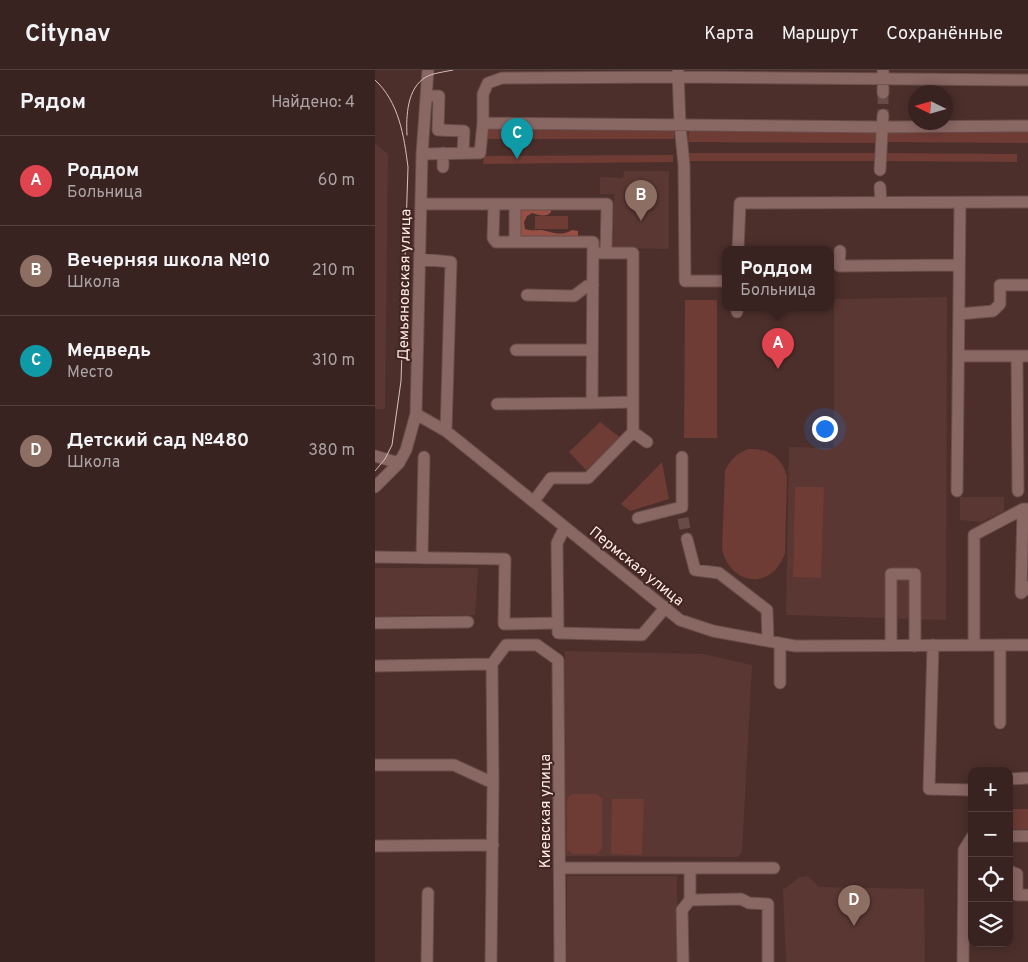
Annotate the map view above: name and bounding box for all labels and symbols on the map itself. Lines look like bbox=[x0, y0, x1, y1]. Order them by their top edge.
north arrow bbox=[908, 85, 953, 130]
pin: C bbox=[501, 118, 533, 159]
pin: B bbox=[625, 180, 657, 221]
street label: Демьяновская улица bbox=[395, 209, 416, 361]
pin: A bbox=[762, 328, 794, 369]
your location bbox=[812, 416, 838, 442]
street label: Пермская улица bbox=[585, 523, 687, 611]
street label: Киевская улица bbox=[537, 754, 556, 868]
pin: D bbox=[838, 885, 870, 926]

